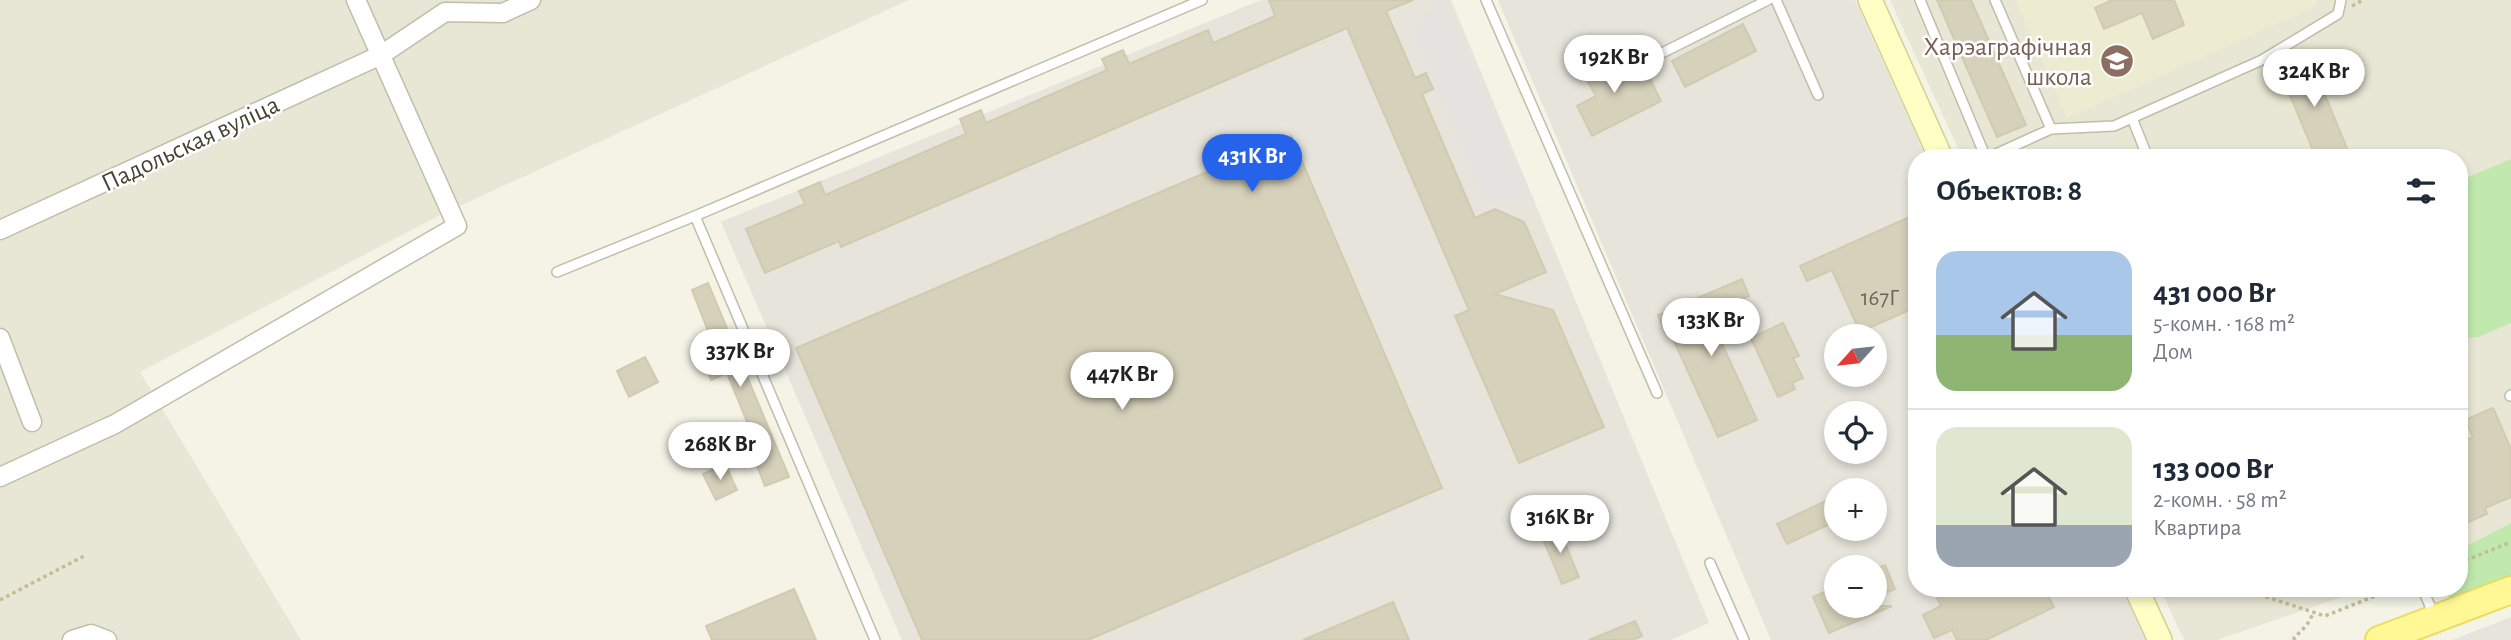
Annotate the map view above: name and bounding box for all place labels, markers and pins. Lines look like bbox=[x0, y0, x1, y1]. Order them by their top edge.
place label: Харэаграфічная школа bbox=[1924, 34, 2092, 90]
pin: 192K Br bbox=[1549, 36, 1679, 95]
school or university icon: Харэаграфічная школа bbox=[2098, 42, 2136, 80]
pin: 324K Br bbox=[2249, 50, 2379, 109]
pin: 431K Br bbox=[1187, 134, 1317, 194]
pin: 133K Br bbox=[1646, 298, 1776, 358]
pin: 337K Br bbox=[675, 330, 805, 389]
pin: 447K Br bbox=[1057, 352, 1187, 412]
pin: 268K Br bbox=[655, 422, 785, 482]
pin: 316K Br bbox=[1495, 496, 1625, 555]

